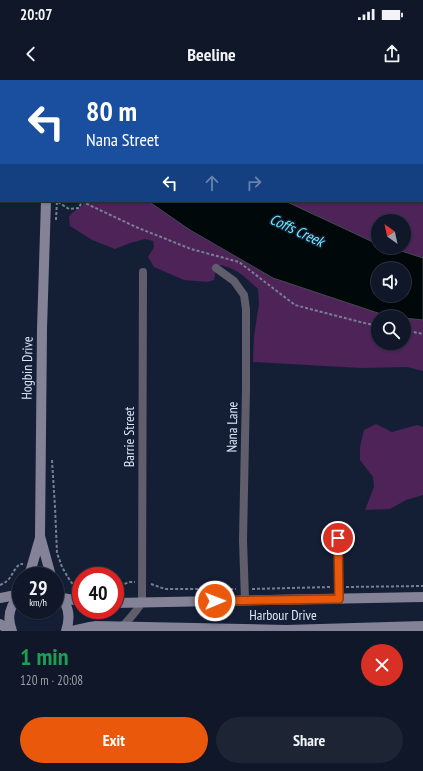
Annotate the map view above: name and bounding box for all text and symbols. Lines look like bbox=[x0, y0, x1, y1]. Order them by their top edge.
text: 20:07 bbox=[20, 5, 52, 24]
icon: back bbox=[20, 43, 42, 65]
text: Beeline bbox=[187, 43, 236, 66]
icon: share bbox=[381, 43, 403, 65]
text: 80 m bbox=[86, 92, 137, 129]
icon: left bbox=[20, 96, 72, 148]
text: Nana Street bbox=[86, 128, 159, 151]
icon: left bbox=[159, 172, 181, 194]
icon: ahead bbox=[201, 172, 223, 194]
icon: right bbox=[243, 172, 265, 194]
water label: Coffs Creek bbox=[267, 209, 329, 252]
north arrow bbox=[371, 214, 411, 254]
map controls bbox=[371, 214, 411, 350]
button: sound bbox=[371, 262, 411, 302]
button: search bbox=[371, 310, 411, 350]
street label: Hogbin Drive bbox=[17, 336, 37, 400]
street label: Nana Lane bbox=[223, 401, 241, 453]
street label: Barrie Street bbox=[120, 407, 138, 467]
pin bbox=[321, 521, 355, 555]
icon: arrive bbox=[327, 527, 349, 549]
speed limit sign: 40 bbox=[72, 567, 124, 619]
text: 29 bbox=[28, 575, 48, 601]
position arrow bbox=[194, 580, 236, 622]
text: km/h bbox=[29, 596, 47, 609]
street label: Harbour Drive bbox=[249, 606, 317, 624]
text: 1 min bbox=[20, 641, 68, 672]
button: close bbox=[361, 644, 403, 686]
text: 120 m · 20:08 bbox=[20, 672, 83, 689]
button: Exit bbox=[20, 717, 208, 763]
button: Share bbox=[216, 717, 403, 763]

